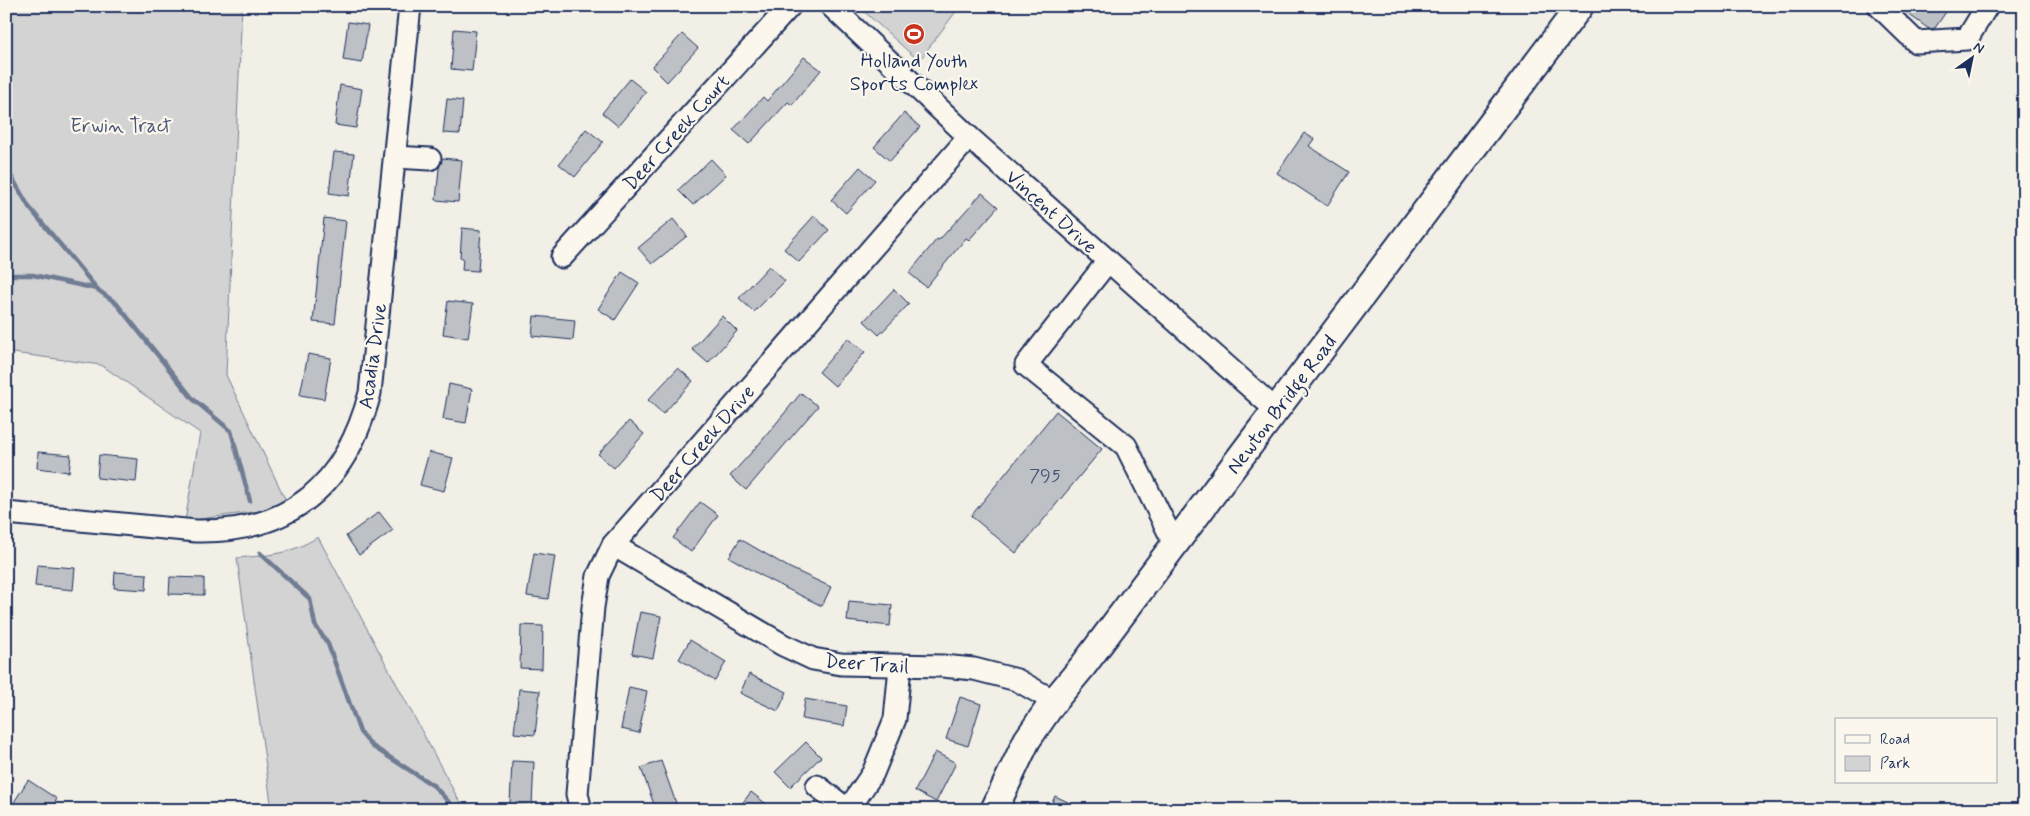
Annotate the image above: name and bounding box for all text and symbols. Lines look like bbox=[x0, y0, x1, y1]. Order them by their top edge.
sports icon: Holland Youth Sports Complex bbox=[902, 22, 926, 46]
north arrow bbox=[1948, 32, 1998, 82]
text: N bbox=[1970, 38, 1987, 58]
place label: Holland Youth Sports Complex bbox=[850, 48, 978, 98]
street label: Deer Creek Court bbox=[618, 69, 736, 197]
park label: Erwin Tract bbox=[70, 113, 172, 140]
street label: Vincent Drive bbox=[1000, 164, 1102, 260]
street label: Acadia Drive bbox=[353, 302, 394, 411]
street label: Newton Bridge Road bbox=[1221, 330, 1345, 481]
street label: Deer Creek Drive bbox=[645, 380, 762, 508]
house number: 795 bbox=[1029, 464, 1061, 488]
street label: Deer Trail bbox=[824, 648, 910, 681]
legend bbox=[1835, 718, 1998, 784]
text: Road bbox=[1880, 730, 1910, 750]
text: Park bbox=[1880, 754, 1910, 774]

